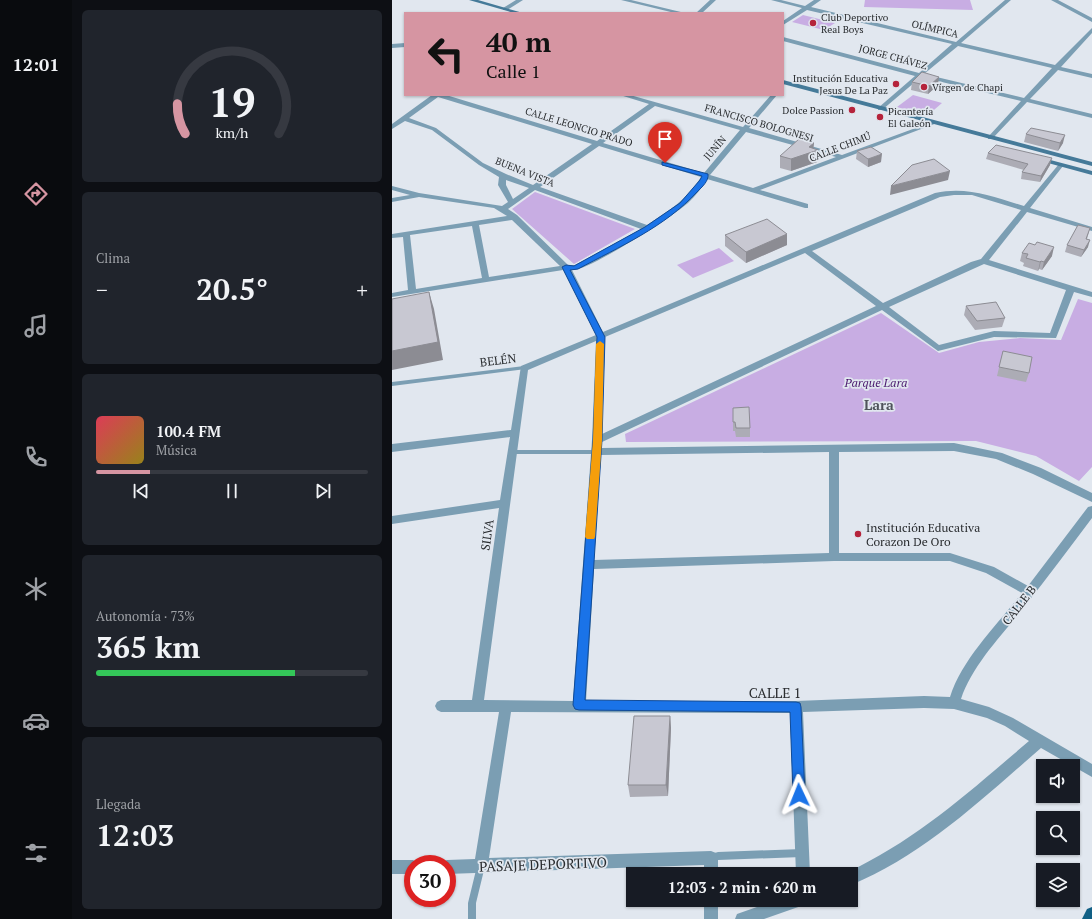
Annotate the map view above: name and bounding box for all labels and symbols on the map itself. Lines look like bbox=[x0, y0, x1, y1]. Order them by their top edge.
place label: Club Deportivo Real Boys bbox=[821, 11, 889, 36]
street label: OLÍMPICA bbox=[910, 17, 960, 41]
marker: Club Deportivo Real Boys bbox=[808, 18, 818, 28]
street label: JORGE CHÁVEZ bbox=[857, 42, 929, 72]
place label: Institución Educativa Jesus De La Paz bbox=[793, 72, 888, 97]
marker: Institución Educativa Jesus De La Paz bbox=[891, 79, 901, 89]
place label: Vírgen de Chapi bbox=[932, 81, 1003, 94]
marker: Vírgen de Chapi bbox=[919, 82, 929, 92]
street label: FRANCISCO BOLOGNESI bbox=[703, 101, 815, 145]
street label: CALLE LEONCIO PRADO bbox=[524, 104, 634, 150]
place label: Dolce Passion bbox=[782, 104, 844, 117]
marker: Dolce Passion bbox=[847, 105, 857, 115]
place label: Picantería El Galeón bbox=[888, 105, 933, 130]
marker: Picantería El Galeón bbox=[875, 112, 885, 122]
pin bbox=[648, 122, 682, 163]
street label: CALLE CHIMÚ bbox=[807, 129, 873, 165]
street label: JUNÍN bbox=[701, 133, 730, 163]
street label: BUENA VISTA bbox=[493, 154, 557, 190]
street label: BELÉN bbox=[479, 350, 517, 370]
park label: Parque Lara bbox=[844, 375, 907, 390]
district label: Lara bbox=[864, 395, 894, 414]
street label: SILVA bbox=[477, 518, 497, 552]
place label: Institución Educativa Corazon De Oro bbox=[866, 520, 980, 549]
marker: Institución Educativa Corazon De Oro bbox=[853, 529, 863, 539]
street label: CALLE B bbox=[999, 582, 1039, 628]
street label: CALLE 1 bbox=[749, 683, 801, 702]
position arrow bbox=[778, 774, 820, 816]
street label: PASAJE DEPORTIVO bbox=[479, 852, 607, 876]
speed limit sign: 30 bbox=[404, 855, 456, 907]

